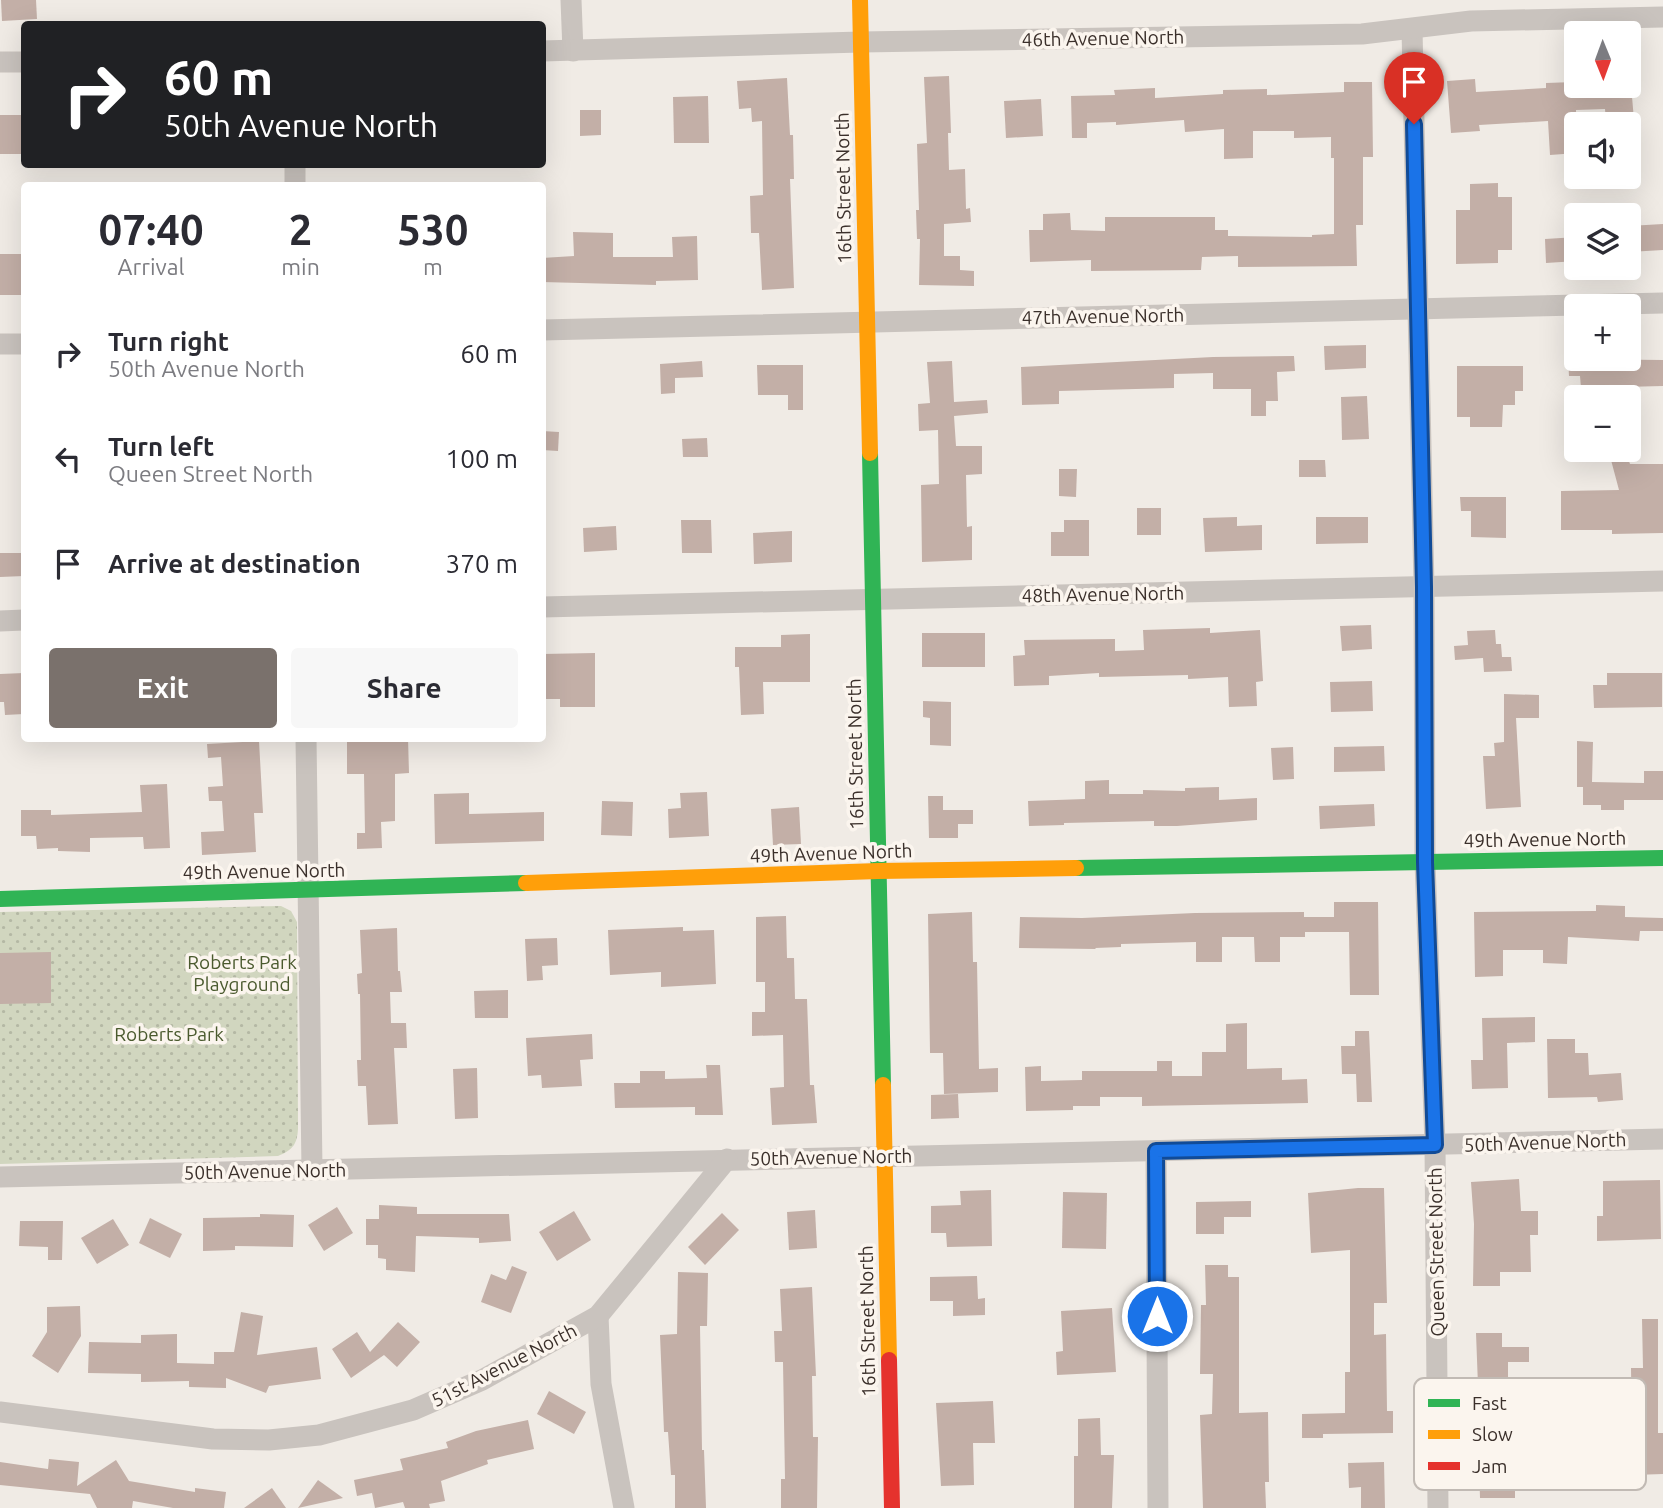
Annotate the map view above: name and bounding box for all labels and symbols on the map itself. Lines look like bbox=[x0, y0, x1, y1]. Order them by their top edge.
north arrow bbox=[1564, 21, 1642, 98]
street label: 46th Avenue North bbox=[1021, 26, 1185, 50]
pin bbox=[1384, 52, 1444, 124]
street label: 16th Street North bbox=[831, 112, 855, 264]
street label: 47th Avenue North bbox=[1021, 304, 1185, 328]
street label: 48th Avenue North bbox=[1021, 582, 1185, 606]
street label: 16th Street North bbox=[843, 678, 867, 830]
street label: 49th Avenue North bbox=[1463, 827, 1627, 851]
street label: 49th Avenue North bbox=[749, 839, 913, 867]
street label: 49th Avenue North bbox=[182, 859, 346, 883]
park label: Roberts Park Playground bbox=[187, 951, 297, 995]
park label: Roberts Park bbox=[114, 1023, 224, 1045]
street label: 50th Avenue North bbox=[1463, 1128, 1627, 1156]
street label: 50th Avenue North bbox=[749, 1145, 913, 1169]
street label: 50th Avenue North bbox=[183, 1159, 347, 1183]
street label: Queen Street North bbox=[1424, 1167, 1448, 1337]
street label: 16th Street North bbox=[855, 1245, 879, 1397]
position arrow bbox=[1120, 1279, 1194, 1353]
street label: 51st Avenue North bbox=[428, 1319, 580, 1411]
legend bbox=[1414, 1378, 1646, 1490]
text: Fast bbox=[1472, 1392, 1507, 1414]
text: Slow bbox=[1472, 1423, 1513, 1445]
text: Jam bbox=[1472, 1455, 1508, 1477]

